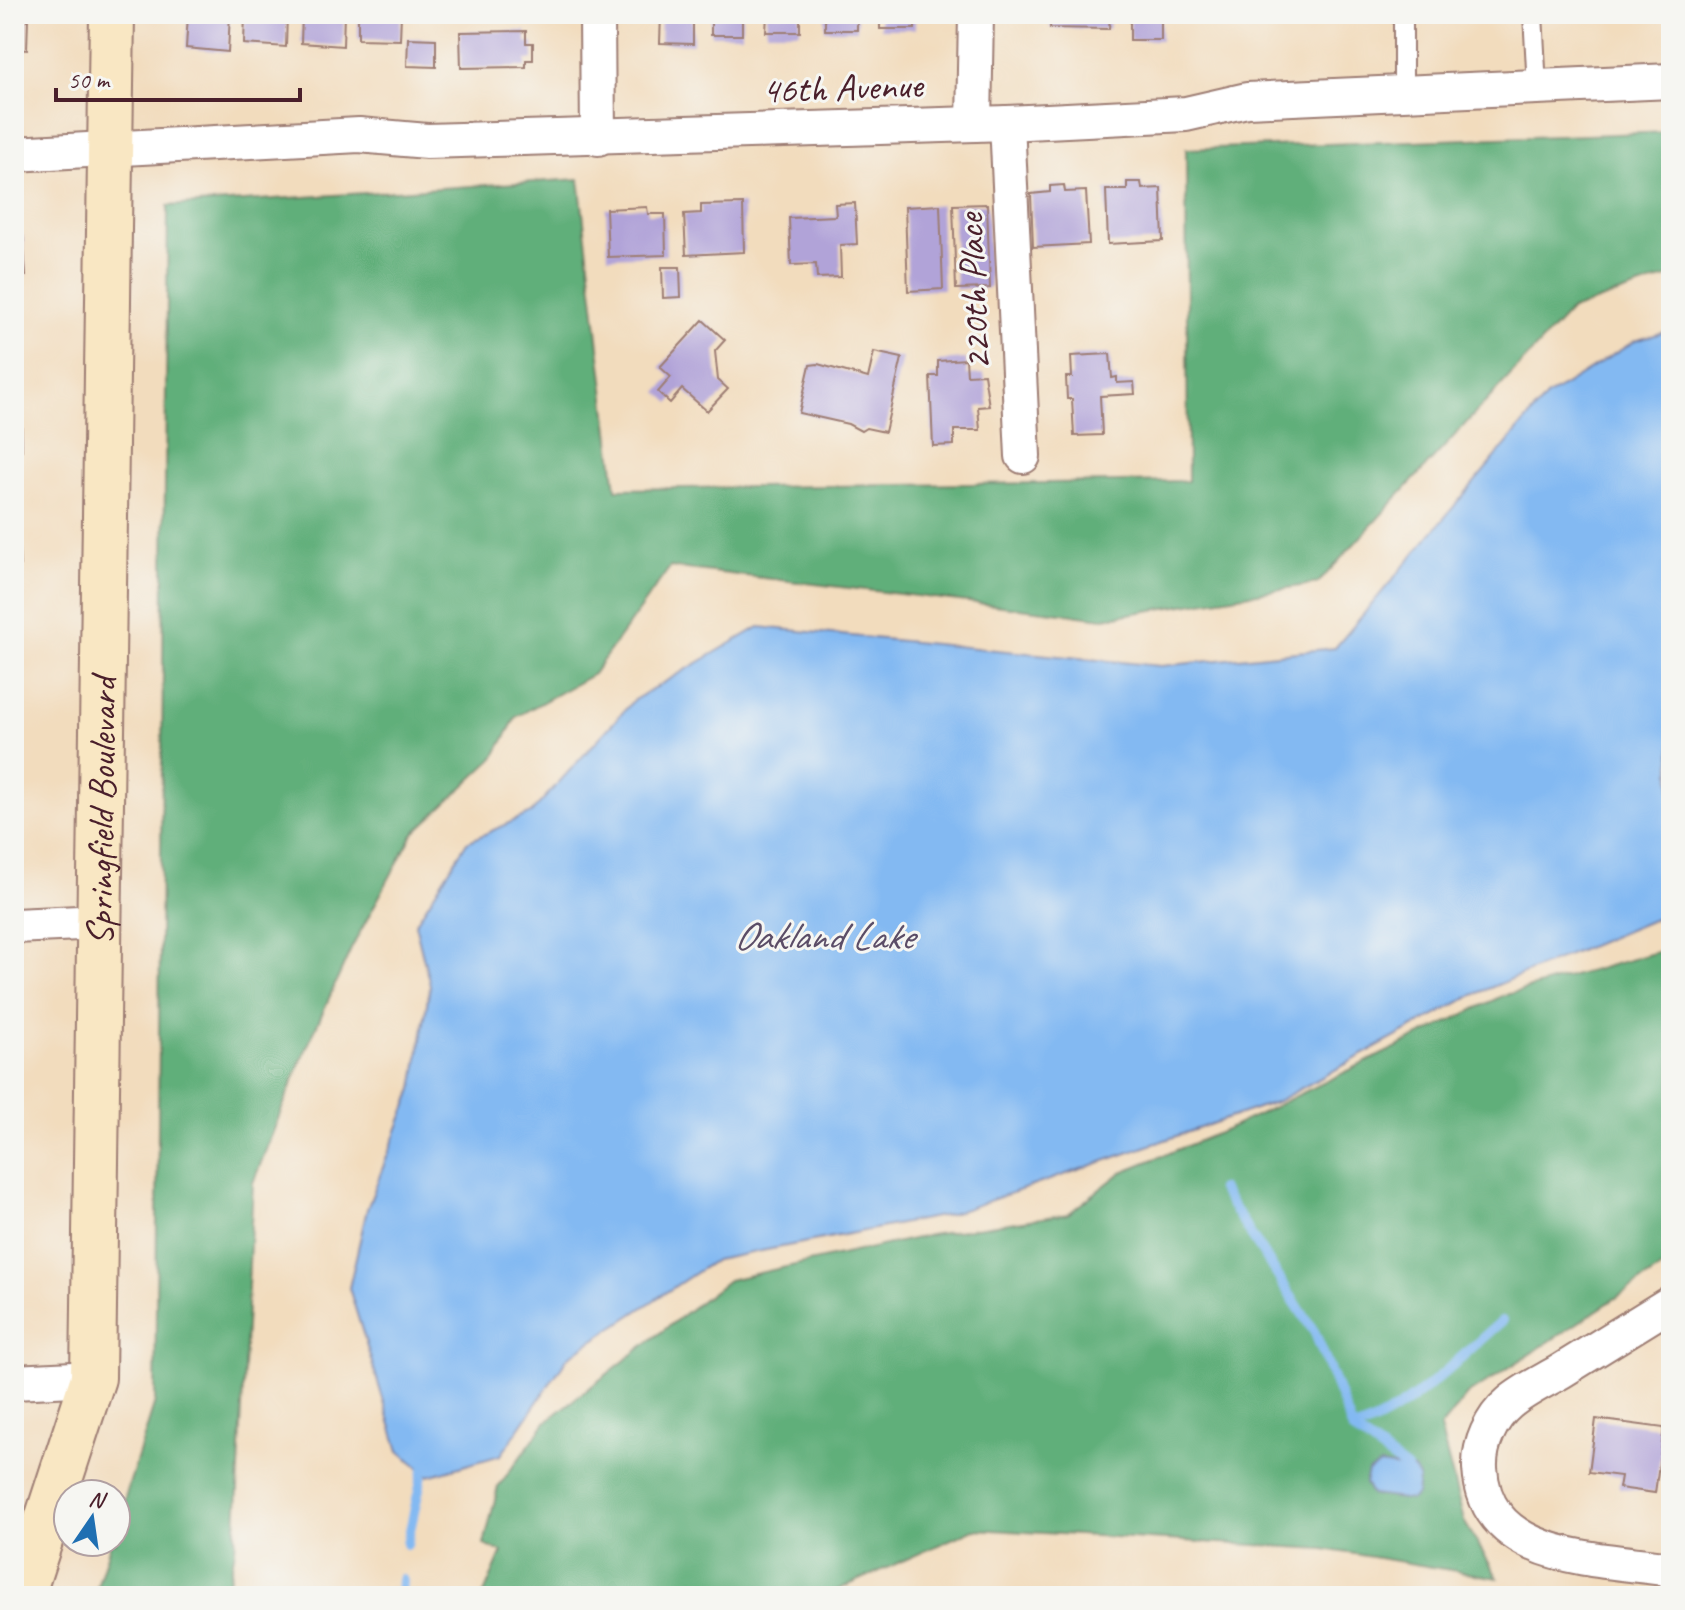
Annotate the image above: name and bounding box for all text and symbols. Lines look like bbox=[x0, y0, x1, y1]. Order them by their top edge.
scale bar bbox=[56, 52, 300, 102]
street label: 46th Avenue bbox=[761, 61, 926, 114]
text: 50 m bbox=[68, 65, 111, 95]
street label: 220th Place bbox=[946, 210, 1001, 372]
street label: Springfield Boulevard bbox=[76, 671, 127, 946]
water label: Oakland Lake bbox=[733, 911, 919, 961]
north arrow bbox=[52, 1478, 132, 1558]
text: N bbox=[86, 1484, 109, 1515]

